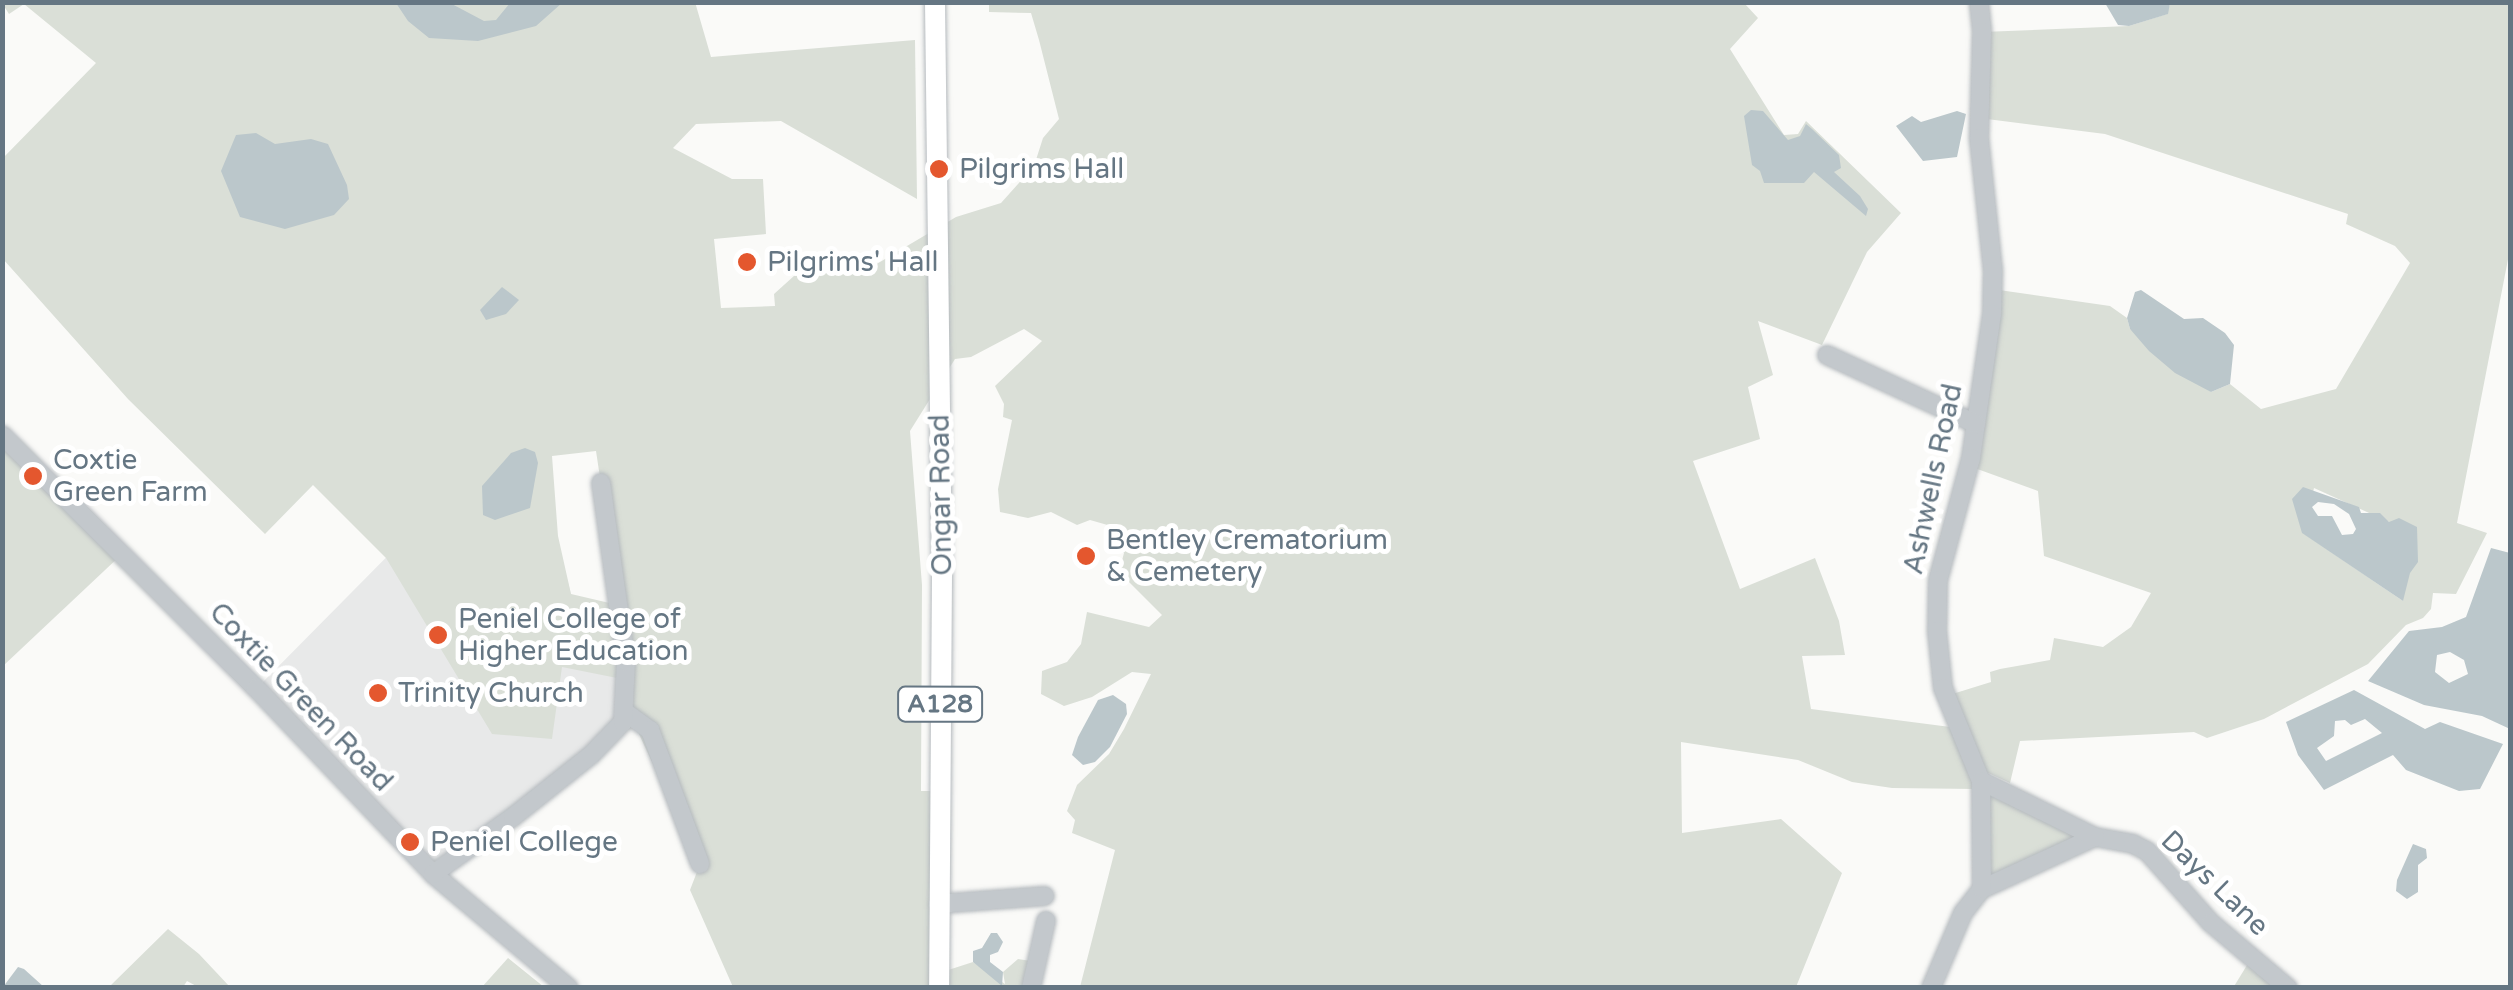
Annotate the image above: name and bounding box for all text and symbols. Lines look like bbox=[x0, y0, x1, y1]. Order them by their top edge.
place label: Pilgrims Hall bbox=[959, 152, 1124, 186]
marker: Pilgrims Hall bbox=[928, 158, 950, 180]
place label: Pilgrims' Hall bbox=[767, 245, 938, 279]
marker: Pilgrims' Hall bbox=[736, 251, 758, 273]
street label: Ashwells Road bbox=[1896, 381, 1970, 577]
street label: Ongar Road bbox=[923, 414, 959, 576]
place label: Coxtie Green Farm bbox=[53, 443, 208, 509]
marker: Coxtie Green Farm bbox=[22, 465, 44, 487]
place label: Bentley Crematorium & Cemetery bbox=[1106, 523, 1388, 589]
marker: Bentley Crematorium & Cemetery bbox=[1075, 545, 1097, 567]
street label: Coxtie Green Road bbox=[202, 596, 400, 798]
place label: Peniel College of Higher Education bbox=[458, 602, 689, 668]
marker: Peniel College of Higher Education bbox=[427, 624, 449, 646]
place label: Trinity Church bbox=[398, 676, 584, 710]
marker: Trinity Church bbox=[367, 682, 389, 704]
road number: A128 bbox=[895, 684, 985, 724]
street label: Days Lane bbox=[2154, 823, 2276, 943]
place label: Peniel College bbox=[430, 825, 618, 859]
marker: Peniel College bbox=[399, 831, 421, 853]

